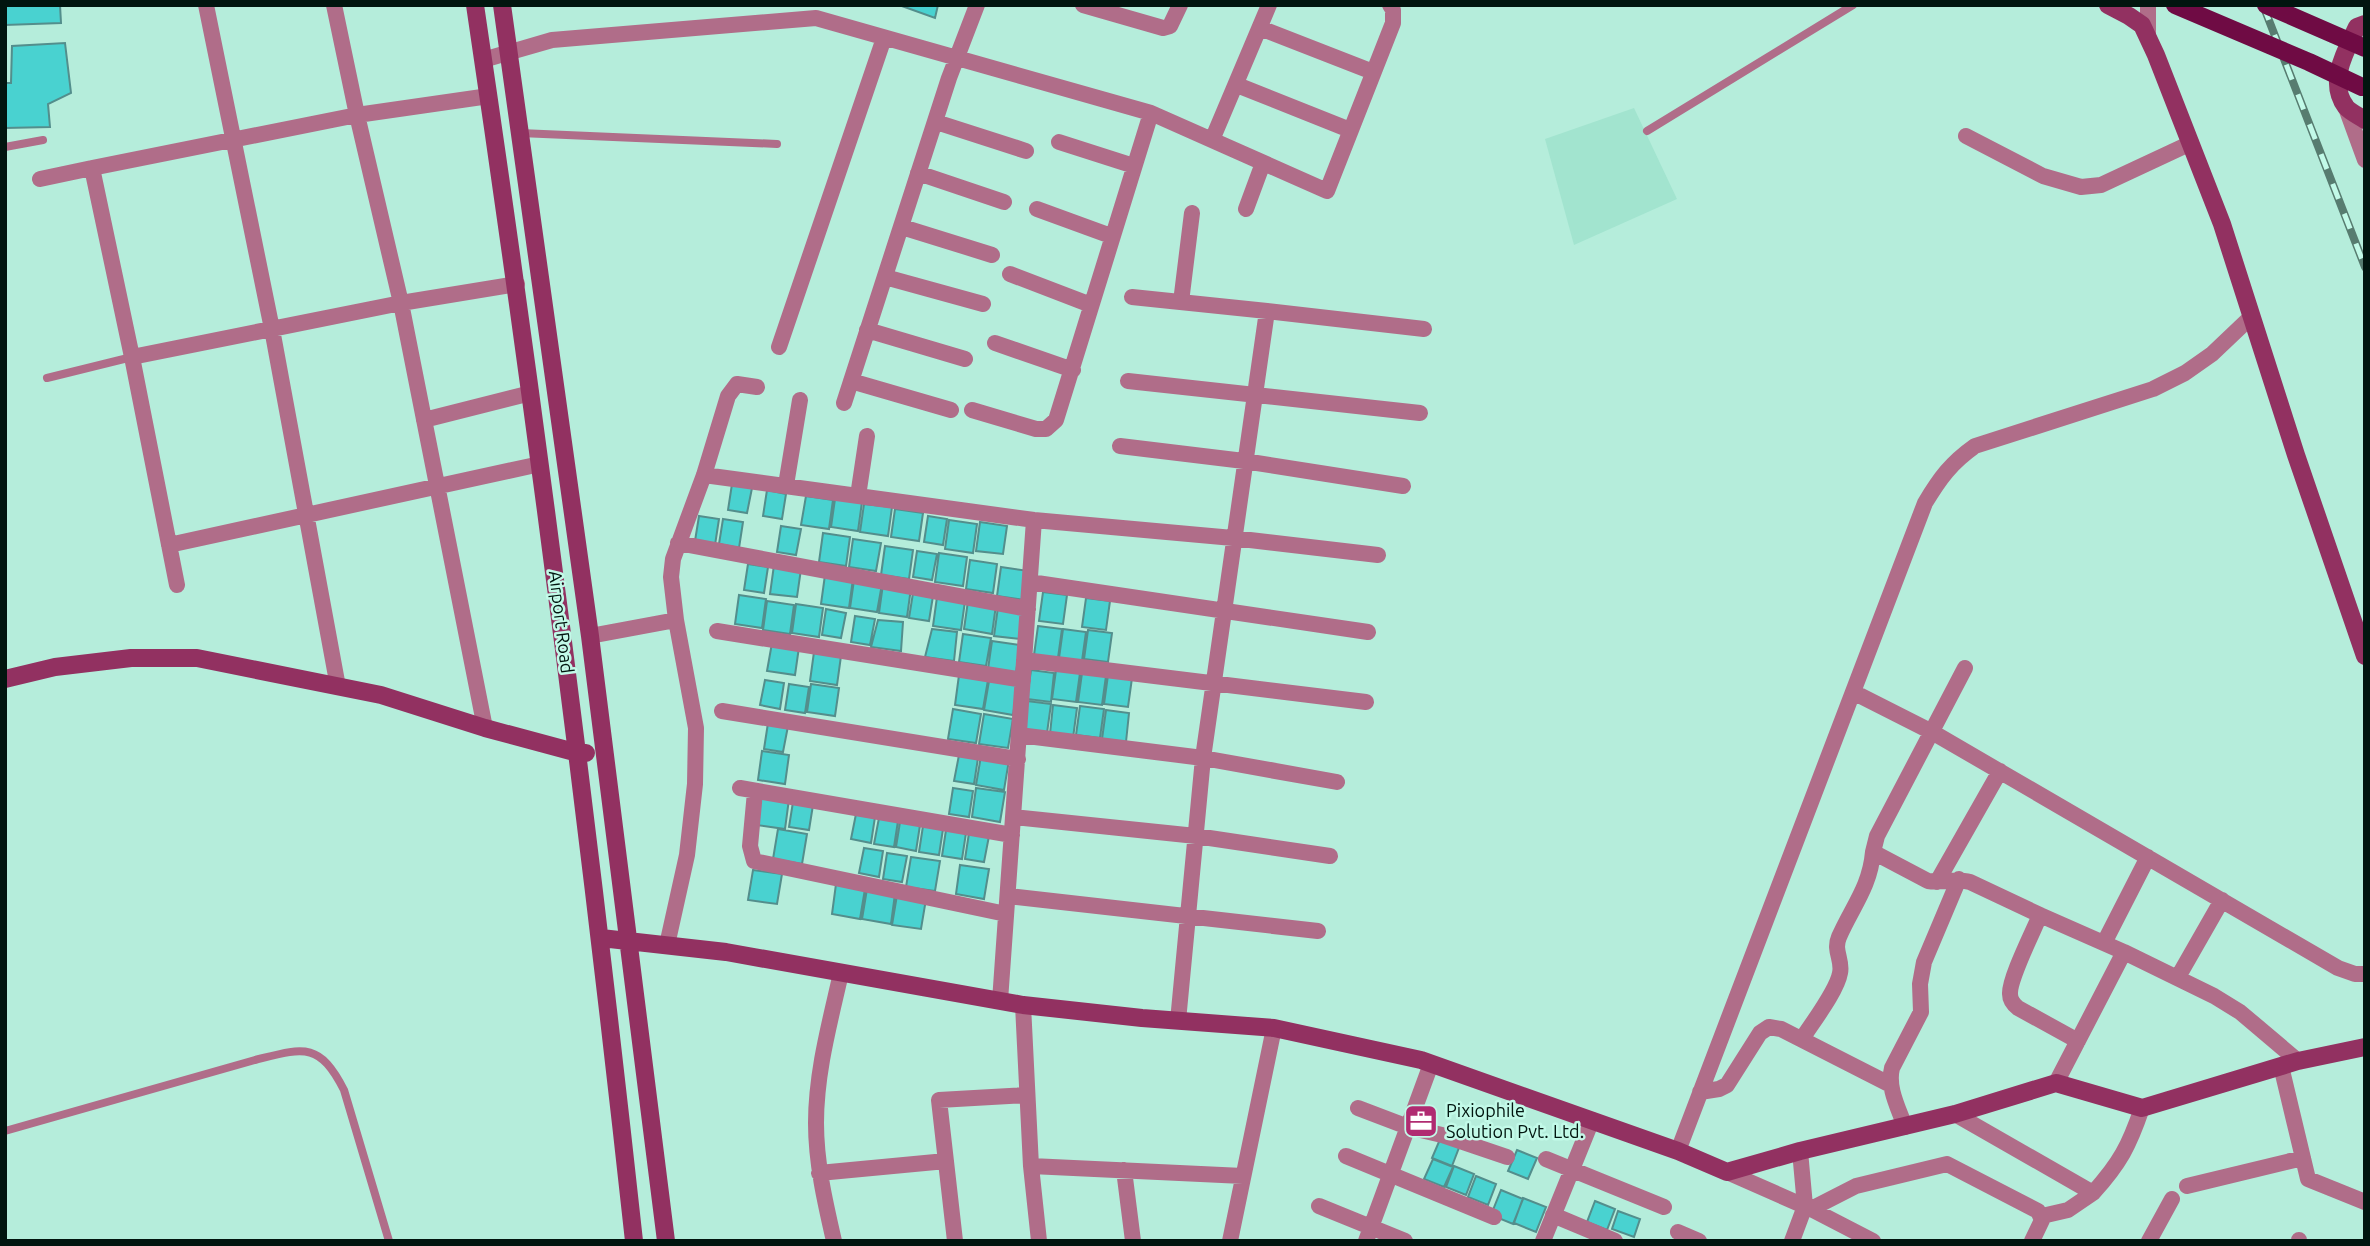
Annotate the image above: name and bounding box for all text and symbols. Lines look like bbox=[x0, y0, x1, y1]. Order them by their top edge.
street label: Airport Road bbox=[546, 569, 578, 674]
place label: Pixiophile Solution Pvt. Ltd. bbox=[1446, 1100, 1584, 1141]
office icon: Pixiophile Solution Pvt. Ltd. bbox=[1402, 1102, 1440, 1140]

